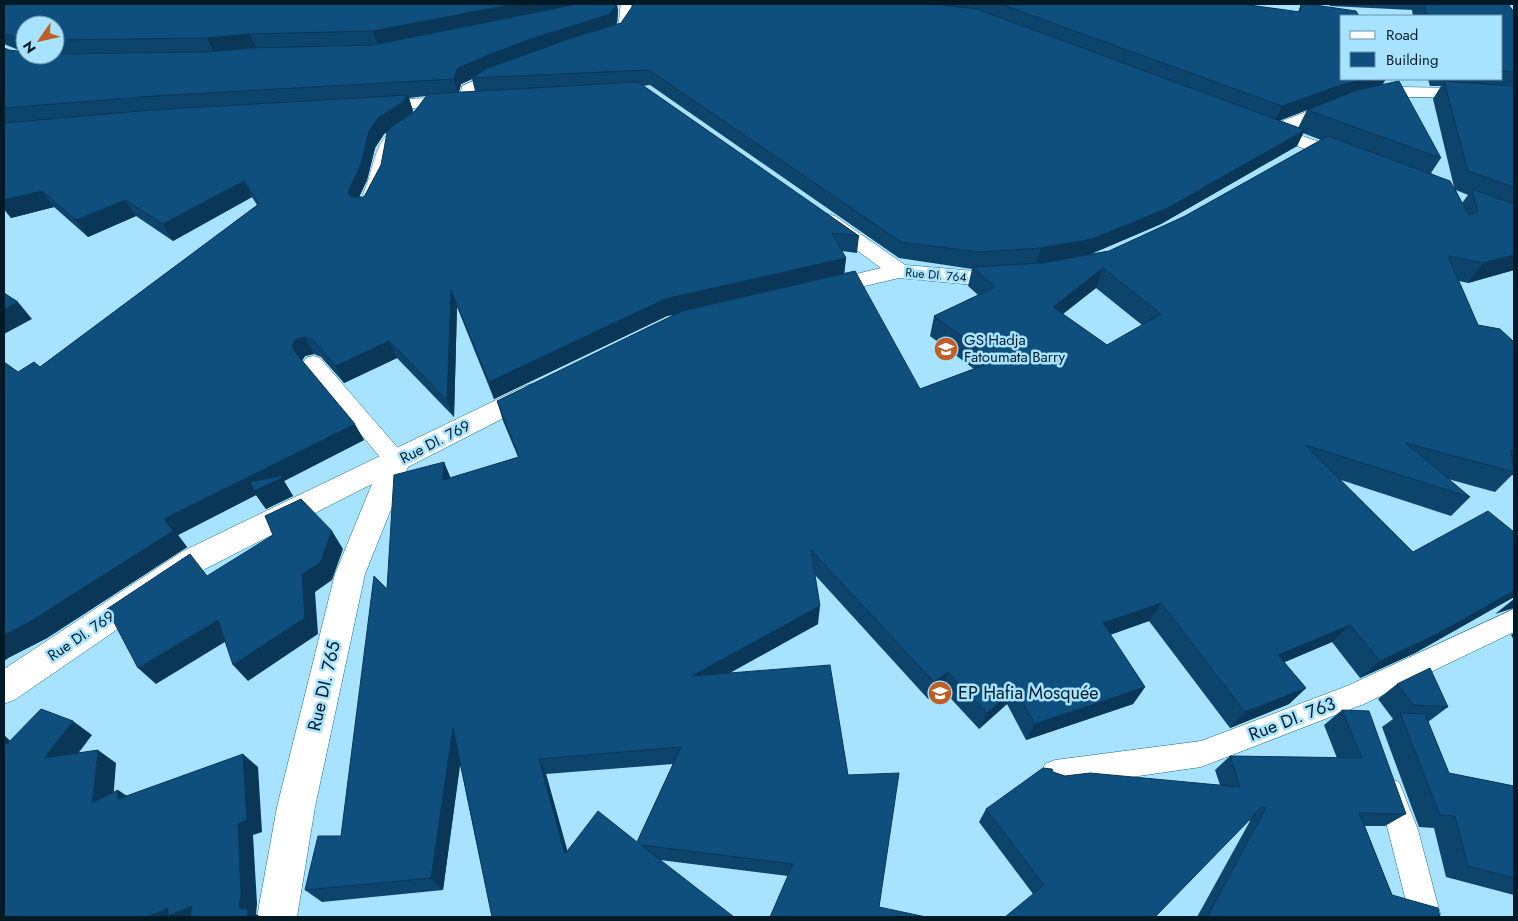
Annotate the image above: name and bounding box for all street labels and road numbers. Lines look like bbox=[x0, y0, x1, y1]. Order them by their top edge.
street label: Rue DI. 764 bbox=[905, 263, 967, 287]
street label: Rue DI. 769 bbox=[396, 415, 474, 469]
street label: Rue DI. 769 bbox=[43, 605, 119, 667]
street label: Rue DI. 765 bbox=[301, 638, 347, 734]
street label: Rue DI. 763 bbox=[1245, 690, 1339, 747]

